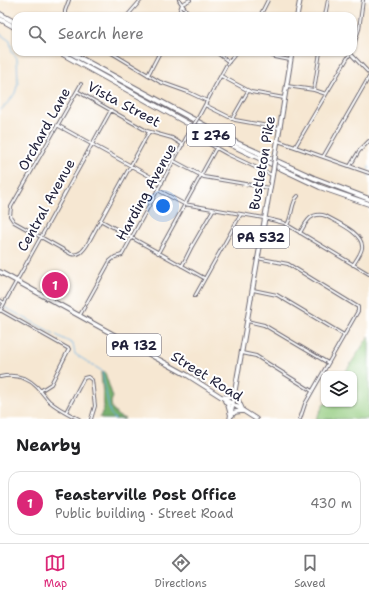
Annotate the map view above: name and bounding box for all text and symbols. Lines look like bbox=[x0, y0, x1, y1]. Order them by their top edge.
search box bbox=[12, 12, 357, 56]
icon: search bbox=[26, 23, 48, 45]
text: Search here bbox=[58, 24, 144, 44]
street label: Vista Street bbox=[84, 77, 164, 131]
street label: Orchard Lane bbox=[14, 84, 74, 174]
street label: Bustleton Pike bbox=[245, 114, 279, 212]
road number: I 276 bbox=[187, 124, 235, 146]
street label: Harding Avenue bbox=[112, 140, 180, 244]
street label: Central Avenue bbox=[13, 155, 79, 254]
your location bbox=[153, 196, 173, 216]
road number: PA 532 bbox=[233, 226, 289, 248]
pin: 1 bbox=[42, 270, 68, 300]
road number: PA 132 bbox=[107, 334, 161, 356]
street label: Street Road bbox=[168, 347, 246, 405]
map controls bbox=[321, 371, 357, 407]
button: layers bbox=[321, 371, 357, 407]
text: Nearby bbox=[16, 434, 81, 456]
text: Feasterville Post Office bbox=[55, 485, 236, 505]
text: 1 bbox=[27, 495, 33, 512]
text: 430 m bbox=[310, 495, 352, 512]
text: Public building · Street Road bbox=[55, 505, 233, 522]
tab: Map bbox=[44, 552, 67, 591]
tab: Directions bbox=[154, 552, 207, 591]
tab: Saved bbox=[294, 552, 325, 591]

